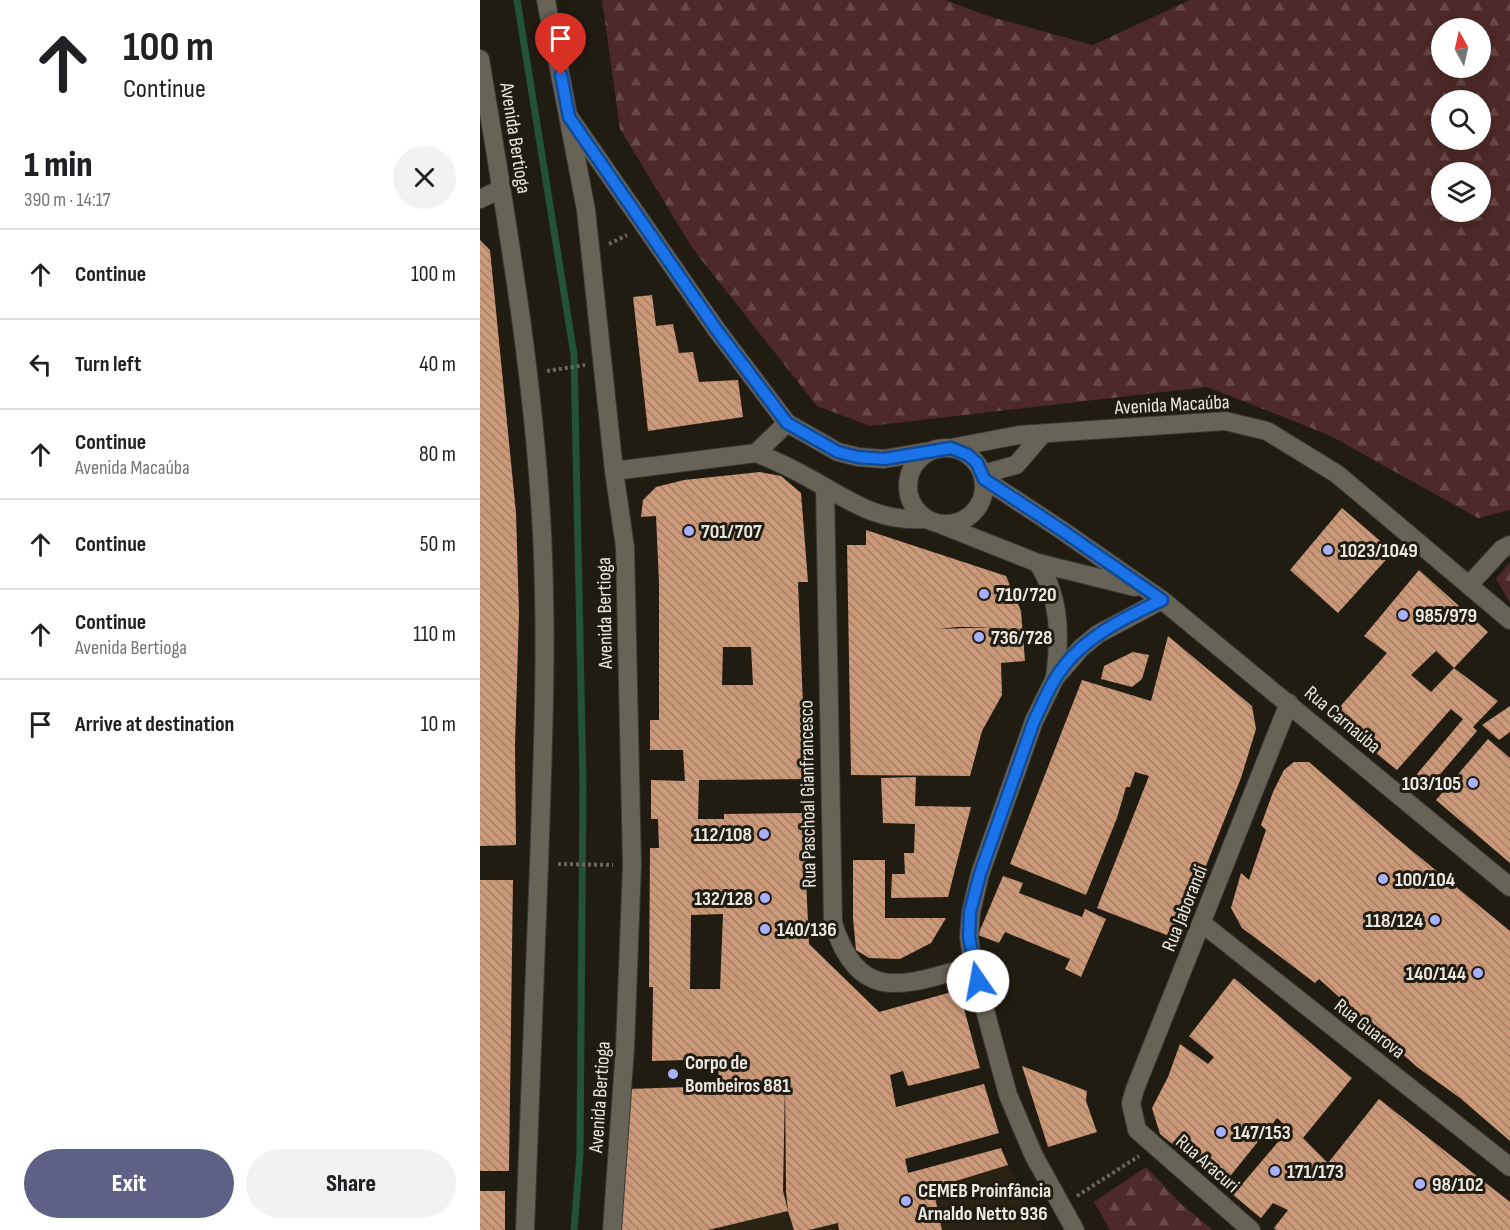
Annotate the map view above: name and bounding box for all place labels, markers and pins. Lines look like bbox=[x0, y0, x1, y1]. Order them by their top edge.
pin bbox=[535, 13, 586, 75]
place label: 701/707 bbox=[701, 520, 762, 544]
marker: 701/707 bbox=[682, 524, 696, 538]
place label: 1023/1049 bbox=[1340, 539, 1418, 563]
marker: 1023/1049 bbox=[1321, 543, 1335, 557]
place label: 710/720 bbox=[996, 583, 1056, 607]
marker: 710/720 bbox=[977, 587, 991, 601]
place label: 985/979 bbox=[1415, 604, 1477, 628]
marker: 985/979 bbox=[1396, 608, 1410, 622]
place label: 736/728 bbox=[991, 626, 1052, 650]
marker: 736/728 bbox=[972, 630, 986, 644]
place label: 103/105 bbox=[1402, 772, 1461, 796]
marker: 103/105 bbox=[1466, 776, 1480, 790]
place label: 112/108 bbox=[694, 823, 752, 847]
marker: 112/108 bbox=[757, 827, 771, 841]
place label: 100/104 bbox=[1395, 868, 1455, 892]
marker: 100/104 bbox=[1376, 872, 1390, 886]
place label: 132/128 bbox=[694, 887, 753, 911]
marker: 132/128 bbox=[758, 891, 772, 905]
place label: 118/124 bbox=[1365, 909, 1423, 933]
marker: 118/124 bbox=[1428, 913, 1442, 927]
place label: 140/136 bbox=[777, 918, 837, 942]
marker: 140/136 bbox=[758, 922, 772, 936]
place label: 140/144 bbox=[1406, 962, 1466, 986]
marker: 140/144 bbox=[1471, 966, 1485, 980]
place label: Corpo de Bombeiros 881 bbox=[685, 1051, 790, 1098]
marker: Corpo de Bombeiros 881 bbox=[666, 1067, 680, 1081]
place label: 147/153 bbox=[1233, 1121, 1291, 1145]
marker: 147/153 bbox=[1214, 1125, 1228, 1139]
place label: 171/173 bbox=[1287, 1160, 1344, 1184]
marker: 171/173 bbox=[1268, 1164, 1282, 1178]
place label: 98/102 bbox=[1432, 1173, 1484, 1197]
marker: 98/102 bbox=[1413, 1177, 1427, 1191]
place label: CEMEB Proinfância Arnaldo Netto 936 bbox=[917, 1179, 1051, 1226]
marker: CEMEB Proinfância Arnaldo Netto 936 bbox=[899, 1194, 913, 1208]

